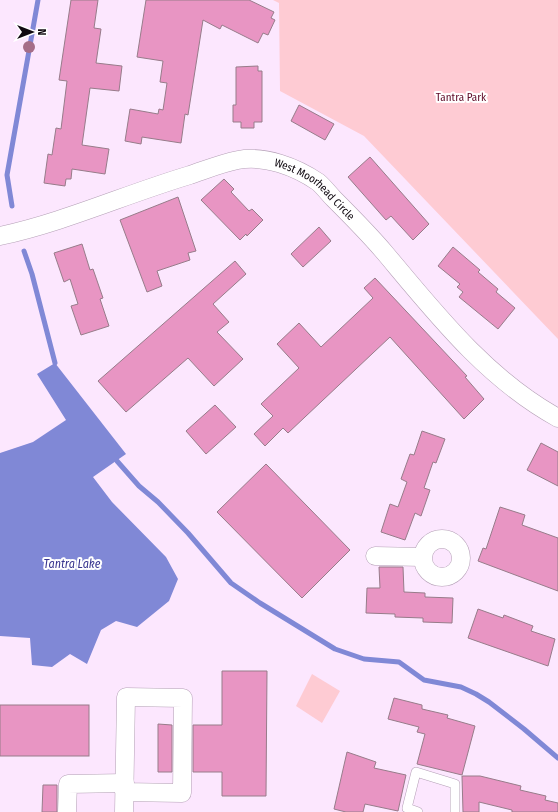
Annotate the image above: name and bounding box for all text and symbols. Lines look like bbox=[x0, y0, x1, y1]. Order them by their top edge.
north arrow bbox=[12, 12, 52, 52]
text: N bbox=[35, 29, 48, 35]
park label: Tantra Park bbox=[436, 91, 487, 104]
street label: West Moorhead Circle bbox=[273, 156, 357, 223]
water label: Tantra Lake bbox=[44, 557, 101, 571]

